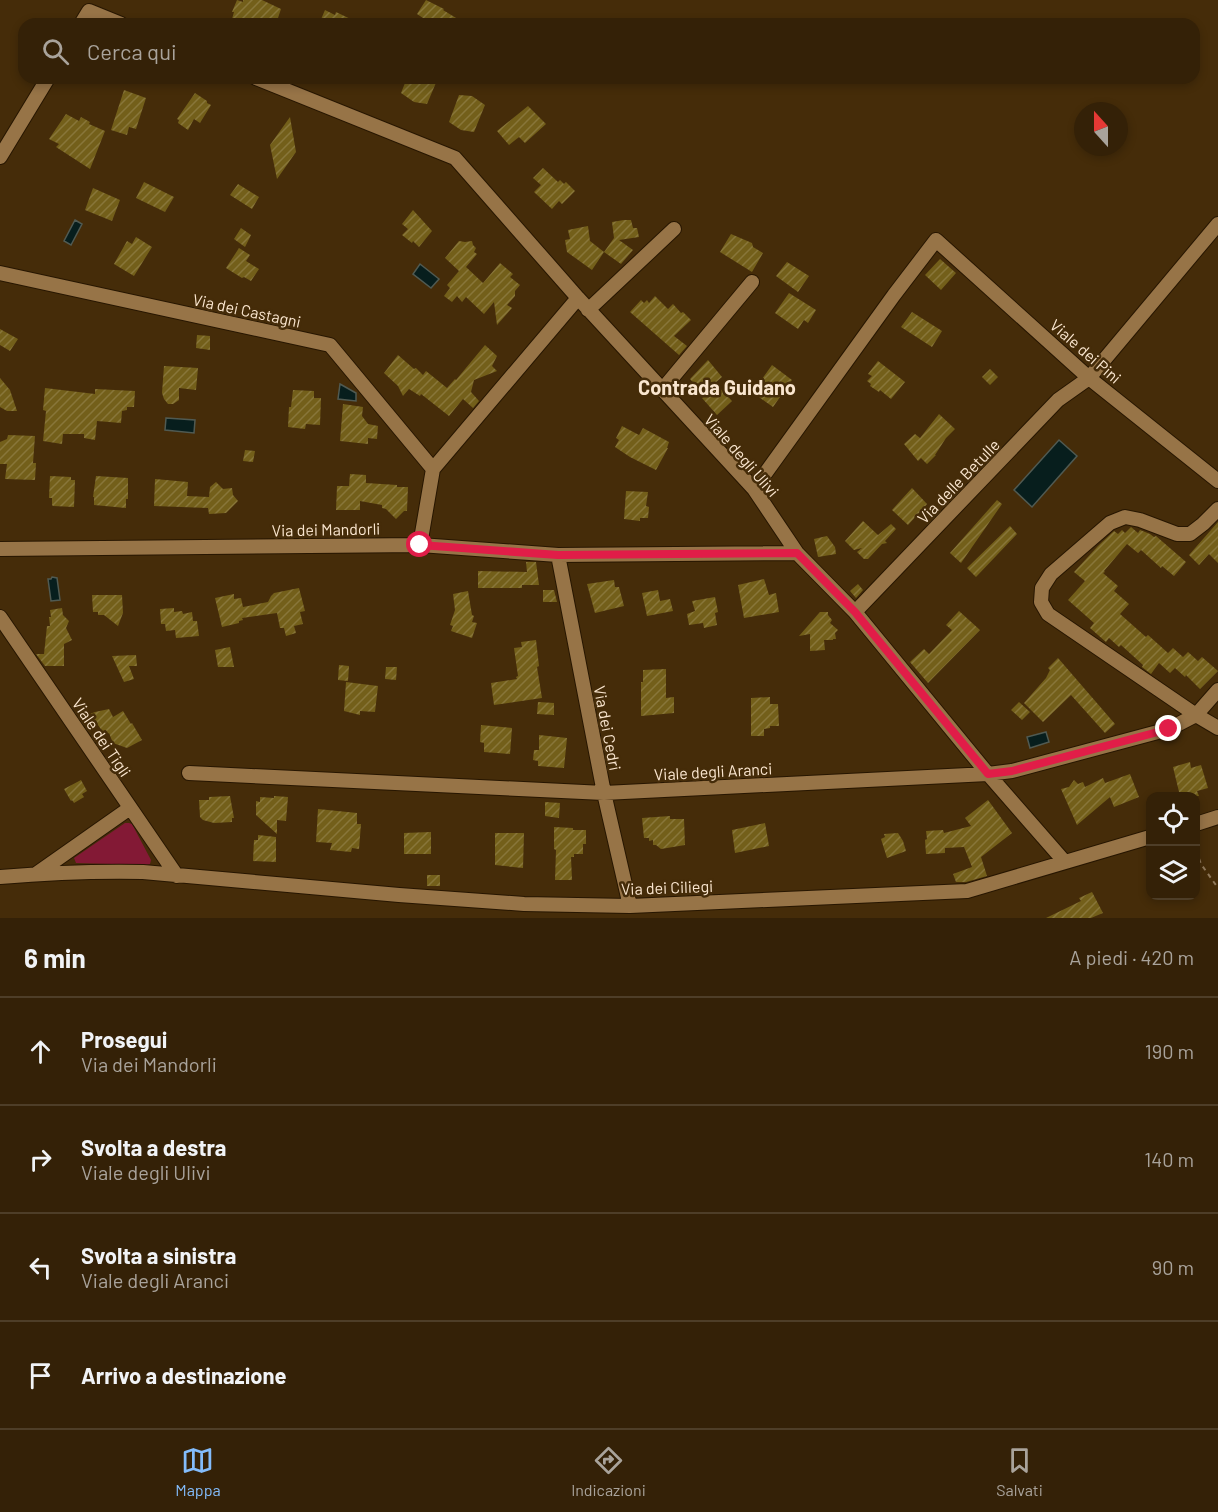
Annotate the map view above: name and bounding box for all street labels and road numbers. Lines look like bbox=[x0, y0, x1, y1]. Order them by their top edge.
street label: Via dei Castagni bbox=[191, 289, 303, 331]
street label: Viale dei Pini bbox=[1047, 315, 1125, 387]
street label: Viale degli Ulivi bbox=[701, 410, 783, 500]
street label: Via delle Betulle bbox=[913, 435, 1003, 527]
street label: Via dei Mandorli bbox=[272, 519, 380, 539]
street label: Via dei Cedri bbox=[590, 684, 626, 772]
street label: Viale dei Tigli bbox=[69, 694, 135, 780]
street label: Viale degli Aranci bbox=[653, 758, 773, 784]
street label: Via dei Ciliegi bbox=[621, 876, 713, 898]

